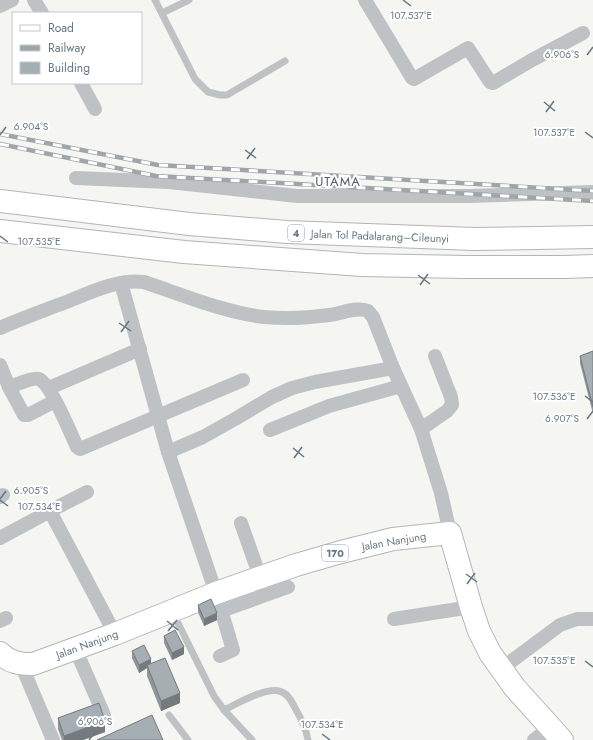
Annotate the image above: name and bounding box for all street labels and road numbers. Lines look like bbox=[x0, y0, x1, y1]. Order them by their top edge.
road number: 4 bbox=[288, 225, 304, 241]
street label: Jalan Tol Padalarang–Cileunyi bbox=[309, 226, 449, 246]
street label: Jalan Nanjung bbox=[359, 527, 427, 555]
road number: 170 bbox=[322, 545, 348, 561]
street label: Jalan Nanjung bbox=[52, 625, 120, 663]

